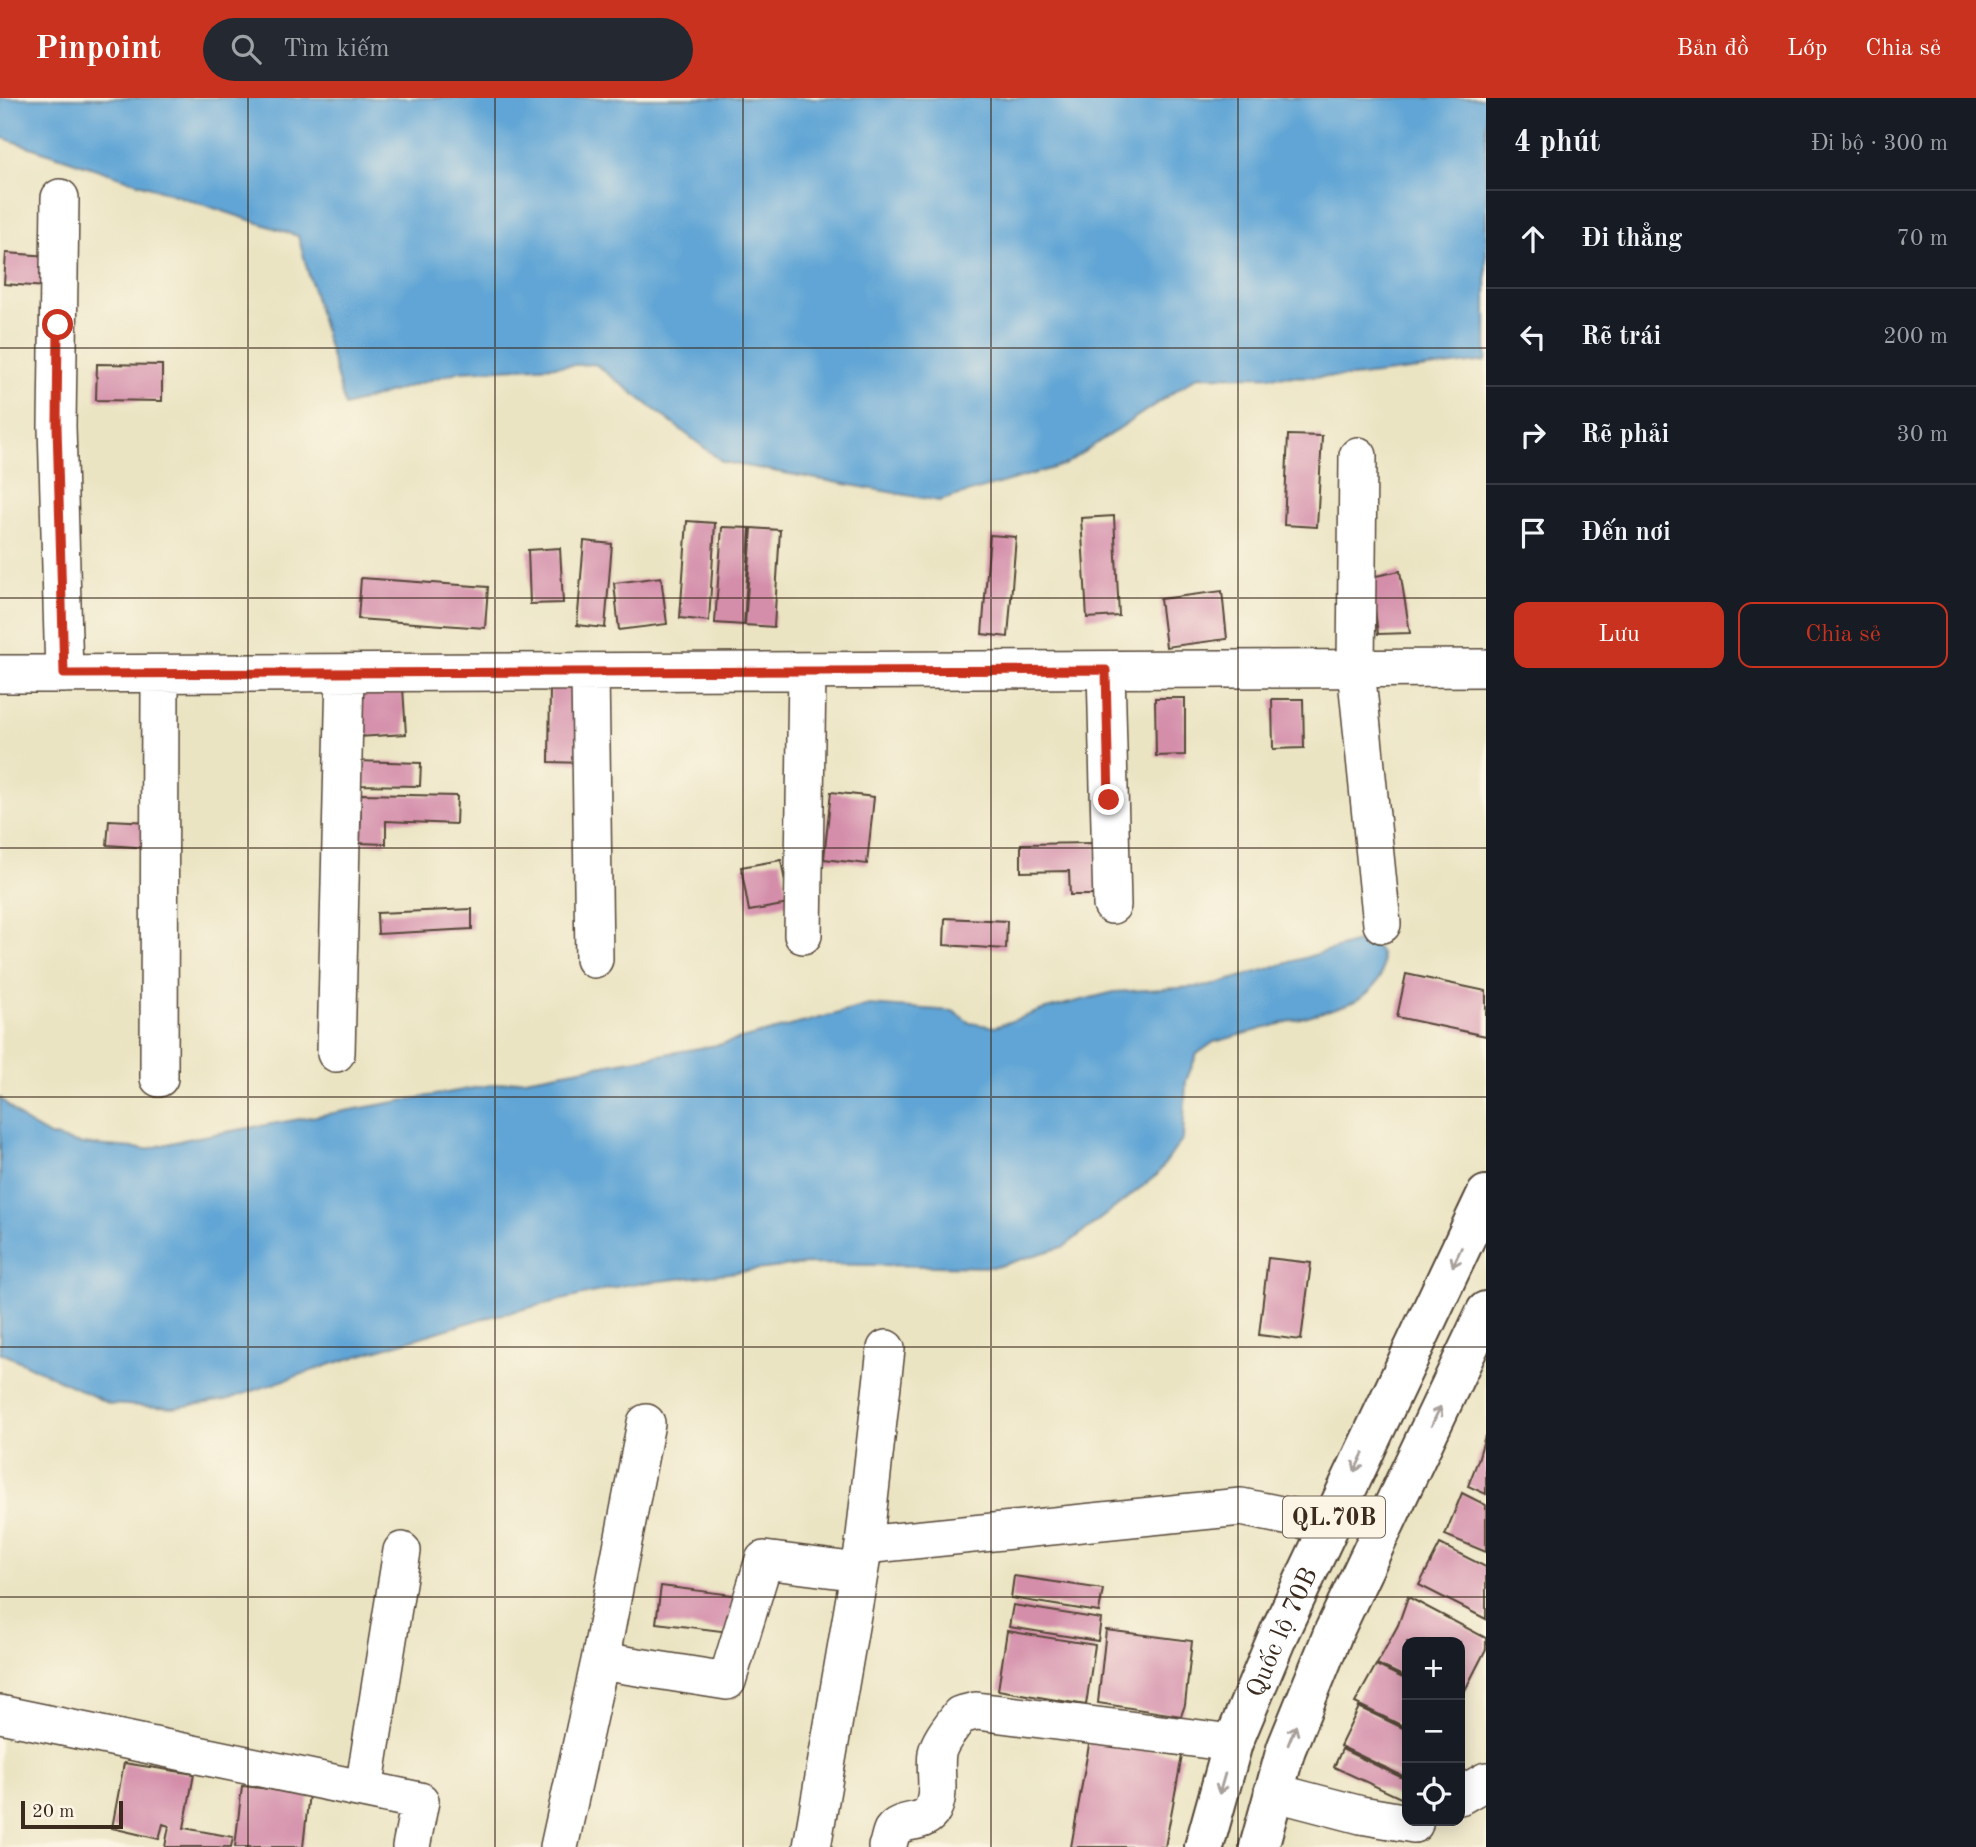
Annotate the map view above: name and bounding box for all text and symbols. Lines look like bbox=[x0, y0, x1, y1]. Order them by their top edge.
search box bbox=[203, 18, 693, 81]
icon: search bbox=[227, 30, 265, 68]
text: Pinpoint bbox=[35, 33, 161, 66]
text: Tìm kiếm bbox=[283, 36, 390, 62]
text: Bản đồ bbox=[1676, 37, 1749, 61]
text: Lớp bbox=[1787, 37, 1827, 61]
text: Chia sẻ bbox=[1865, 37, 1941, 61]
text: 4 phút bbox=[1514, 128, 1600, 158]
text: Đi bộ · 300 m bbox=[1810, 132, 1948, 155]
icon: ahead bbox=[1514, 220, 1552, 258]
text: Đi thẳng bbox=[1581, 226, 1683, 252]
text: 70 m bbox=[1897, 227, 1948, 250]
route start bbox=[42, 309, 73, 340]
icon: left bbox=[1514, 318, 1552, 356]
text: Rẽ trái bbox=[1581, 324, 1661, 350]
text: 200 m bbox=[1883, 325, 1948, 348]
icon: right bbox=[1514, 416, 1552, 454]
text: Rẽ phải bbox=[1581, 422, 1669, 448]
text: 30 m bbox=[1897, 423, 1948, 446]
icon: arrive bbox=[1514, 514, 1552, 552]
text: Đến nơi bbox=[1581, 520, 1671, 546]
button: Lưu bbox=[1514, 602, 1724, 668]
button: Chia sẻ bbox=[1738, 602, 1948, 668]
route end bbox=[1093, 784, 1124, 815]
one-way arrow bbox=[1450, 1246, 1463, 1267]
one-way arrow bbox=[1430, 1406, 1444, 1427]
one-way arrow bbox=[1352, 1451, 1366, 1472]
road number: QL.70B bbox=[1283, 1497, 1385, 1538]
street label: Quốc lộ 70B bbox=[1243, 1564, 1323, 1701]
map controls bbox=[1402, 1637, 1465, 1826]
button: + bbox=[1402, 1637, 1465, 1700]
button: − bbox=[1402, 1700, 1465, 1763]
one-way arrow bbox=[1286, 1724, 1299, 1746]
button: locate bbox=[1402, 1763, 1465, 1826]
one-way arrow bbox=[1215, 1772, 1228, 1794]
scale bar bbox=[21, 1798, 122, 1830]
text: 20 m bbox=[32, 1803, 74, 1822]

